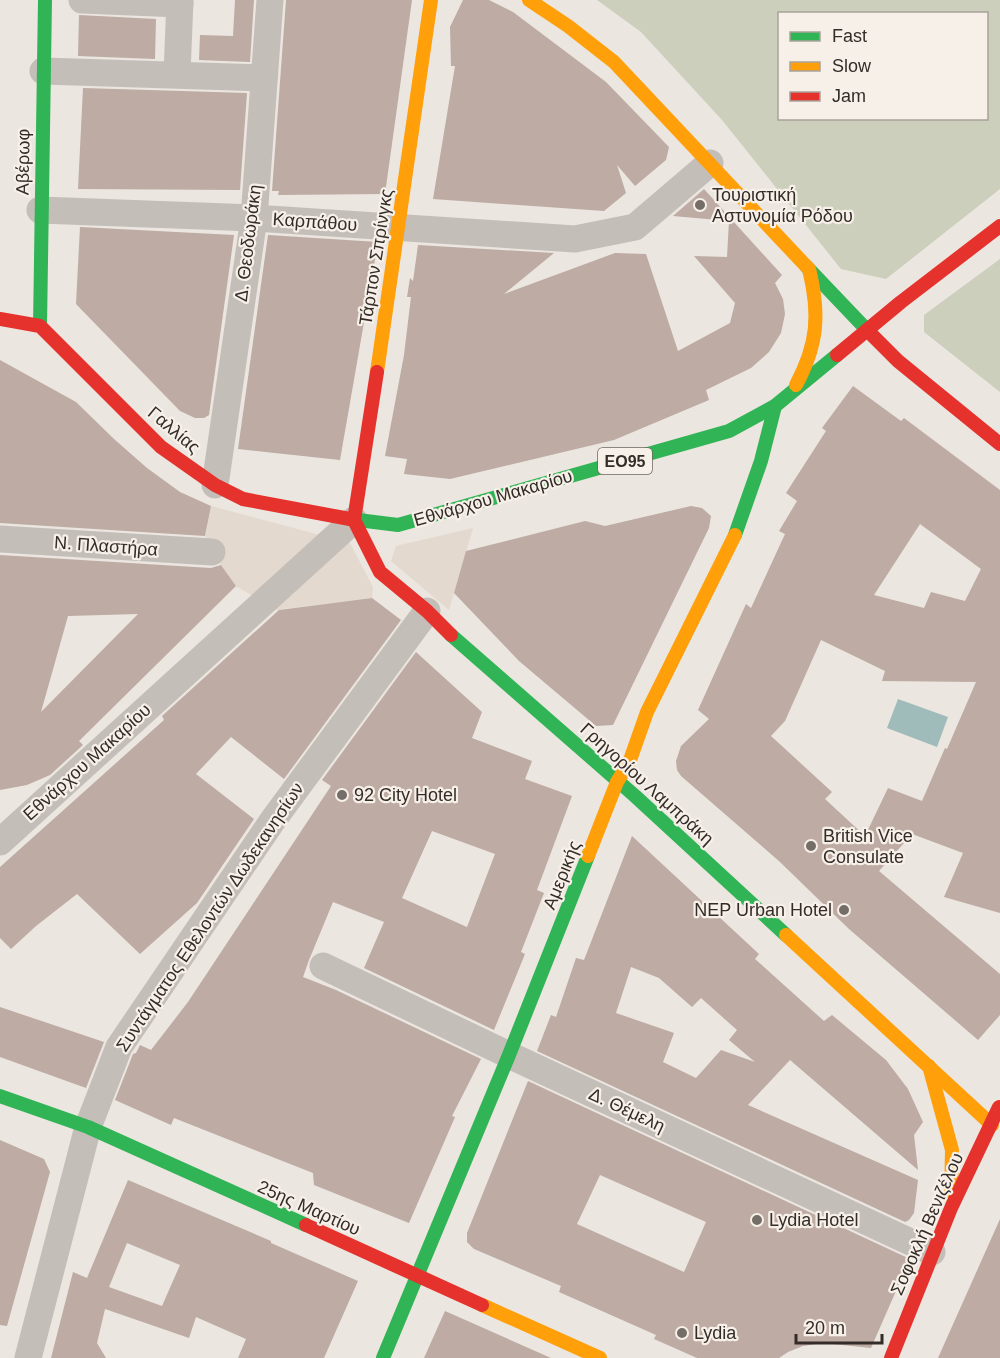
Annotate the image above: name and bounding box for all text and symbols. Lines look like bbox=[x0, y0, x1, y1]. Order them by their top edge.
legend bbox=[778, 12, 988, 120]
text: Fast bbox=[832, 26, 867, 46]
text: Slow bbox=[832, 56, 872, 76]
text: Jam bbox=[832, 86, 866, 106]
street label: Αβέρωφ bbox=[12, 129, 34, 195]
street label: Δ. Θεοδωράκη bbox=[231, 183, 265, 303]
place label: Τουριστική Αστυνομία Ρόδου bbox=[712, 185, 853, 226]
street label: Τάρπον Σπρίνγκς bbox=[355, 187, 397, 327]
marker: Τουριστική Αστυνομία Ρόδου bbox=[693, 198, 707, 212]
street label: Καρπάθου bbox=[272, 209, 358, 235]
street label: Γαλλίας bbox=[144, 403, 204, 458]
road number: ΕΟ95 bbox=[598, 448, 652, 474]
street label: Εθνάρχου Μακαρίου bbox=[411, 466, 575, 530]
street label: Ν. Πλαστήρα bbox=[53, 532, 159, 560]
street label: Εθνάρχου Μακαρίου bbox=[19, 700, 155, 824]
street label: Γρηγορίου Λαμπράκη bbox=[576, 719, 718, 849]
street label: Συντάγματος Εθελοντών Δωδεκανησίων bbox=[112, 779, 308, 1055]
place label: 92 City Hotel bbox=[354, 785, 457, 805]
marker: 92 City Hotel bbox=[335, 788, 349, 802]
place label: British Vice Consulate bbox=[823, 826, 913, 867]
street label: Αμερικής bbox=[539, 837, 585, 912]
marker: British Vice Consulate bbox=[804, 839, 818, 853]
place label: NEP Urban Hotel bbox=[694, 900, 832, 920]
marker: NEP Urban Hotel bbox=[837, 903, 851, 917]
street label: Δ. Θέμελη bbox=[586, 1084, 668, 1136]
street label: Σοφοκλή Βενιζέλου bbox=[887, 1150, 967, 1298]
street label: 25ης Μαρτίου bbox=[255, 1176, 363, 1240]
place label: Lydia Hotel bbox=[769, 1210, 858, 1230]
marker: Lydia Hotel bbox=[750, 1213, 764, 1227]
scale bar bbox=[796, 1307, 882, 1345]
text: 20 m bbox=[805, 1318, 845, 1338]
place label: Lydia bbox=[694, 1323, 737, 1343]
marker: Lydia bbox=[675, 1326, 689, 1340]

